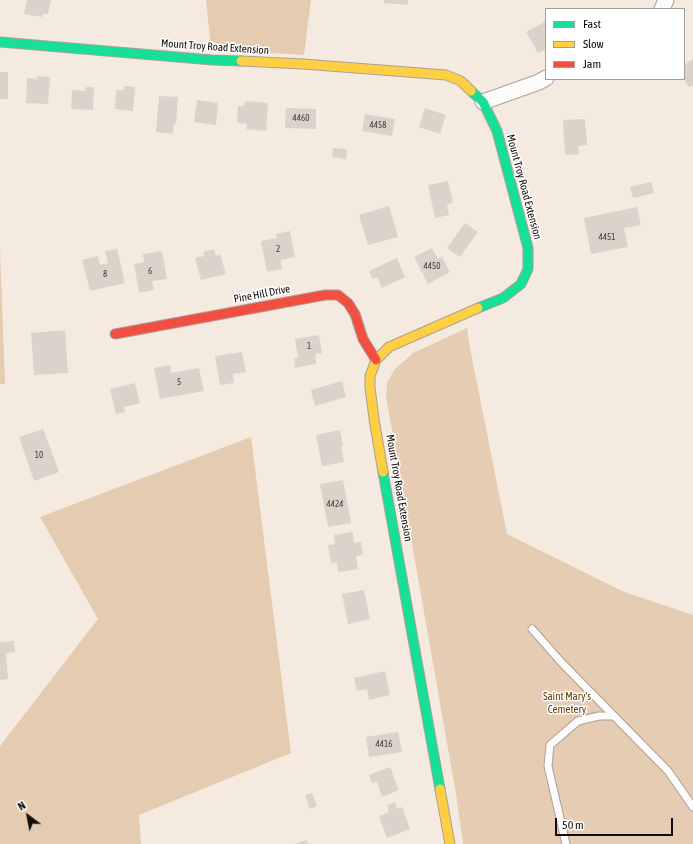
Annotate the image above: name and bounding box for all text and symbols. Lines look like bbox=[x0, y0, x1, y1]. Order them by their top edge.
legend bbox=[545, 8, 685, 80]
text: Fast bbox=[583, 17, 601, 31]
street label: Mount Troy Road Extension bbox=[161, 37, 269, 57]
text: Slow bbox=[583, 37, 604, 51]
text: Jam bbox=[583, 57, 601, 71]
house number: 4460 bbox=[293, 113, 309, 123]
house number: 4458 bbox=[370, 120, 386, 130]
street label: Mount Troy Road Extension bbox=[504, 133, 544, 241]
house number: 4451 bbox=[599, 232, 615, 242]
house number: 2 bbox=[276, 244, 280, 254]
house number: 4450 bbox=[424, 261, 440, 271]
house number: 6 bbox=[148, 266, 152, 276]
house number: 8 bbox=[103, 269, 107, 279]
street label: Pine Hill Drive bbox=[233, 282, 291, 306]
house number: 1 bbox=[307, 341, 311, 351]
house number: 5 bbox=[177, 377, 181, 387]
street label: Mount Troy Road Extension bbox=[383, 434, 415, 542]
house number: 10 bbox=[35, 450, 43, 460]
house number: 4424 bbox=[327, 499, 343, 509]
park label: Saint Mary's Cemetery bbox=[543, 690, 591, 716]
house number: 4416 bbox=[376, 739, 392, 749]
north arrow bbox=[8, 796, 48, 836]
text: N bbox=[16, 799, 28, 813]
scale bar bbox=[557, 810, 675, 836]
text: 50 m bbox=[562, 818, 584, 832]

